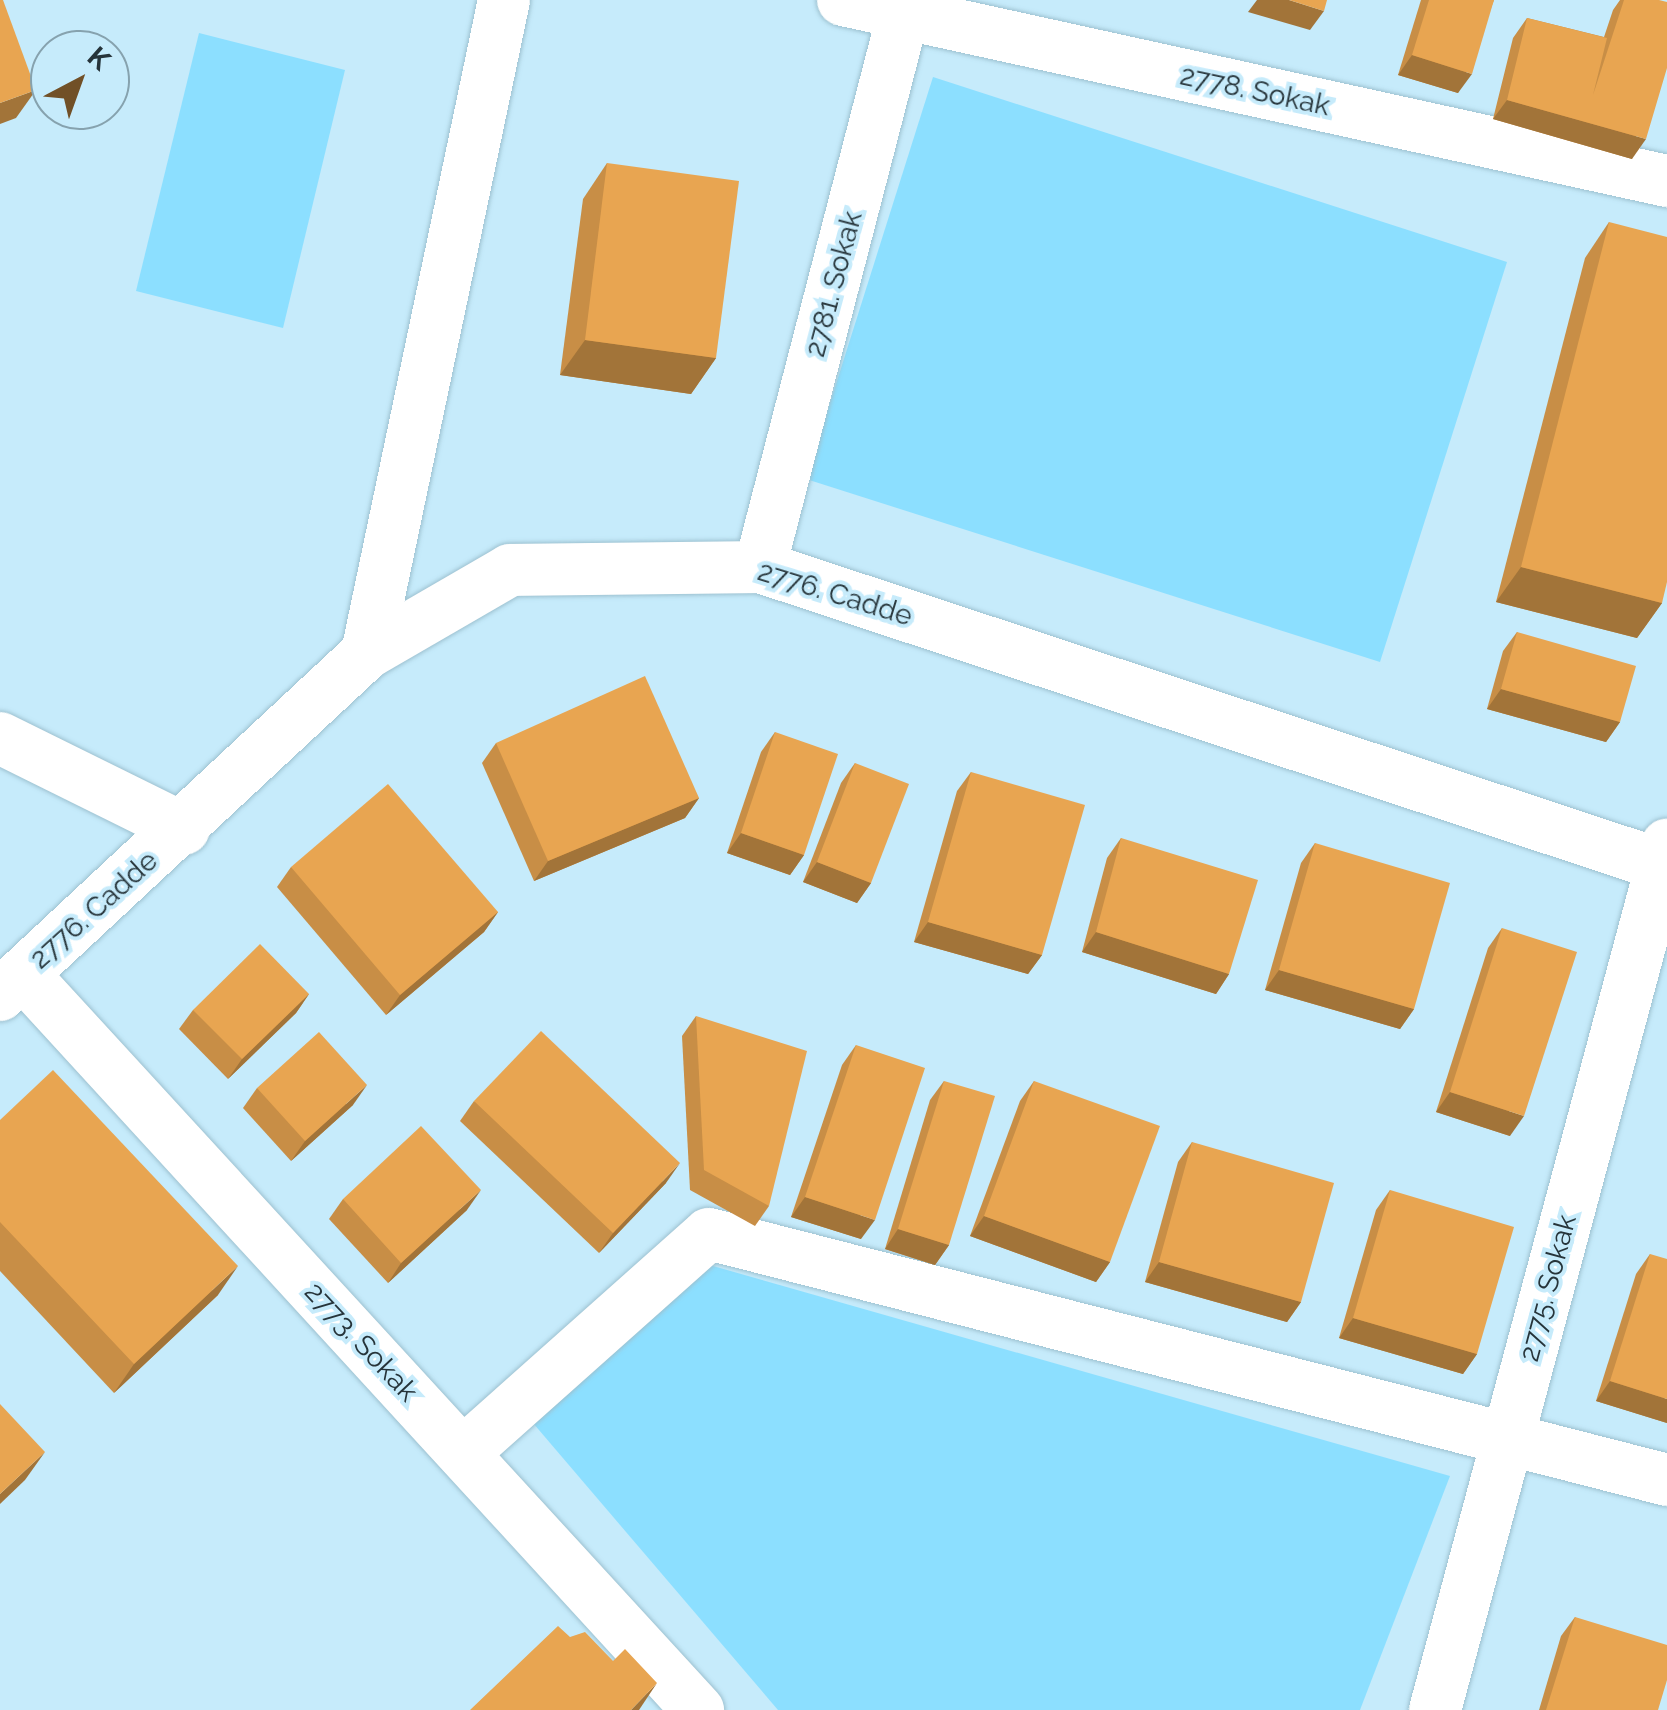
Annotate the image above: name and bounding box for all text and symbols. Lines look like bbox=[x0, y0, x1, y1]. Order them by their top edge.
north arrow bbox=[30, 30, 130, 130]
text: K bbox=[81, 40, 117, 77]
street label: 2778. Sokak bbox=[1177, 59, 1333, 123]
street label: 2781. Sokak bbox=[798, 208, 870, 360]
street label: 2776. Cadde bbox=[754, 555, 916, 633]
street label: 2776. Cadde bbox=[23, 844, 165, 976]
street label: 2775. Sokak bbox=[1512, 1211, 1584, 1365]
street label: 2773. Sokak bbox=[297, 1276, 425, 1408]

